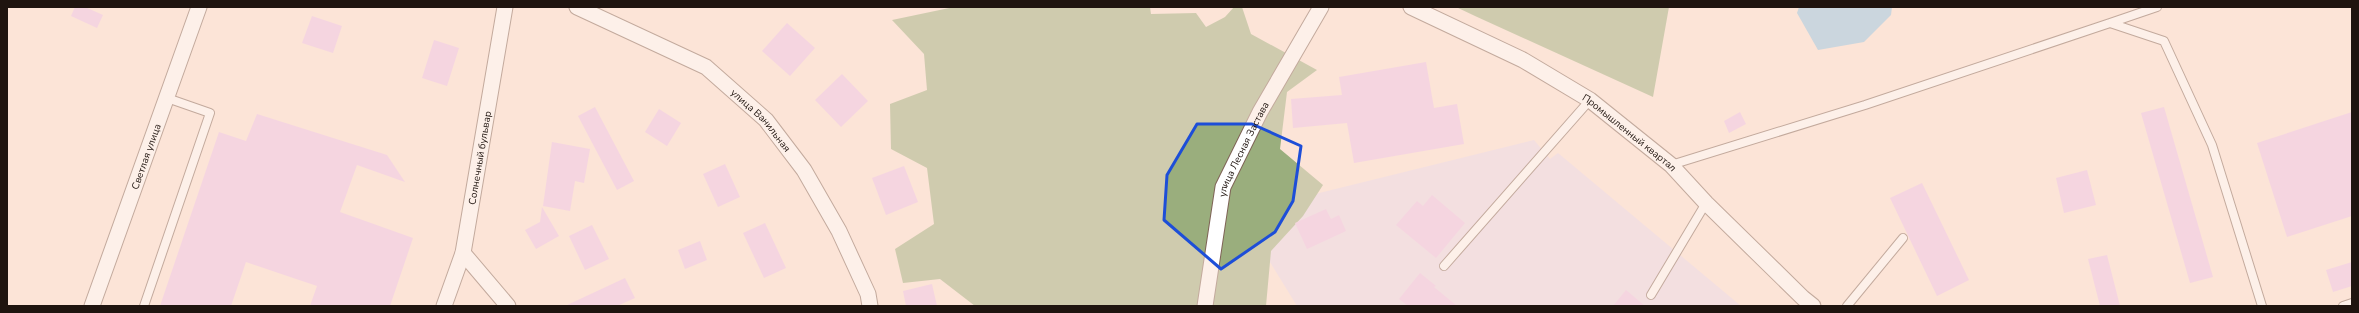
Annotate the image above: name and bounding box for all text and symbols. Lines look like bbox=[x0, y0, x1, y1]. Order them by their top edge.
street label: улица Ванильная bbox=[727, 86, 794, 155]
street label: Промышленный квартал bbox=[1579, 91, 1679, 175]
street label: улица Лесная Застава bbox=[1216, 99, 1273, 198]
street label: Солнечный бульвар bbox=[465, 110, 495, 206]
street label: Светлая улица bbox=[128, 122, 165, 192]

